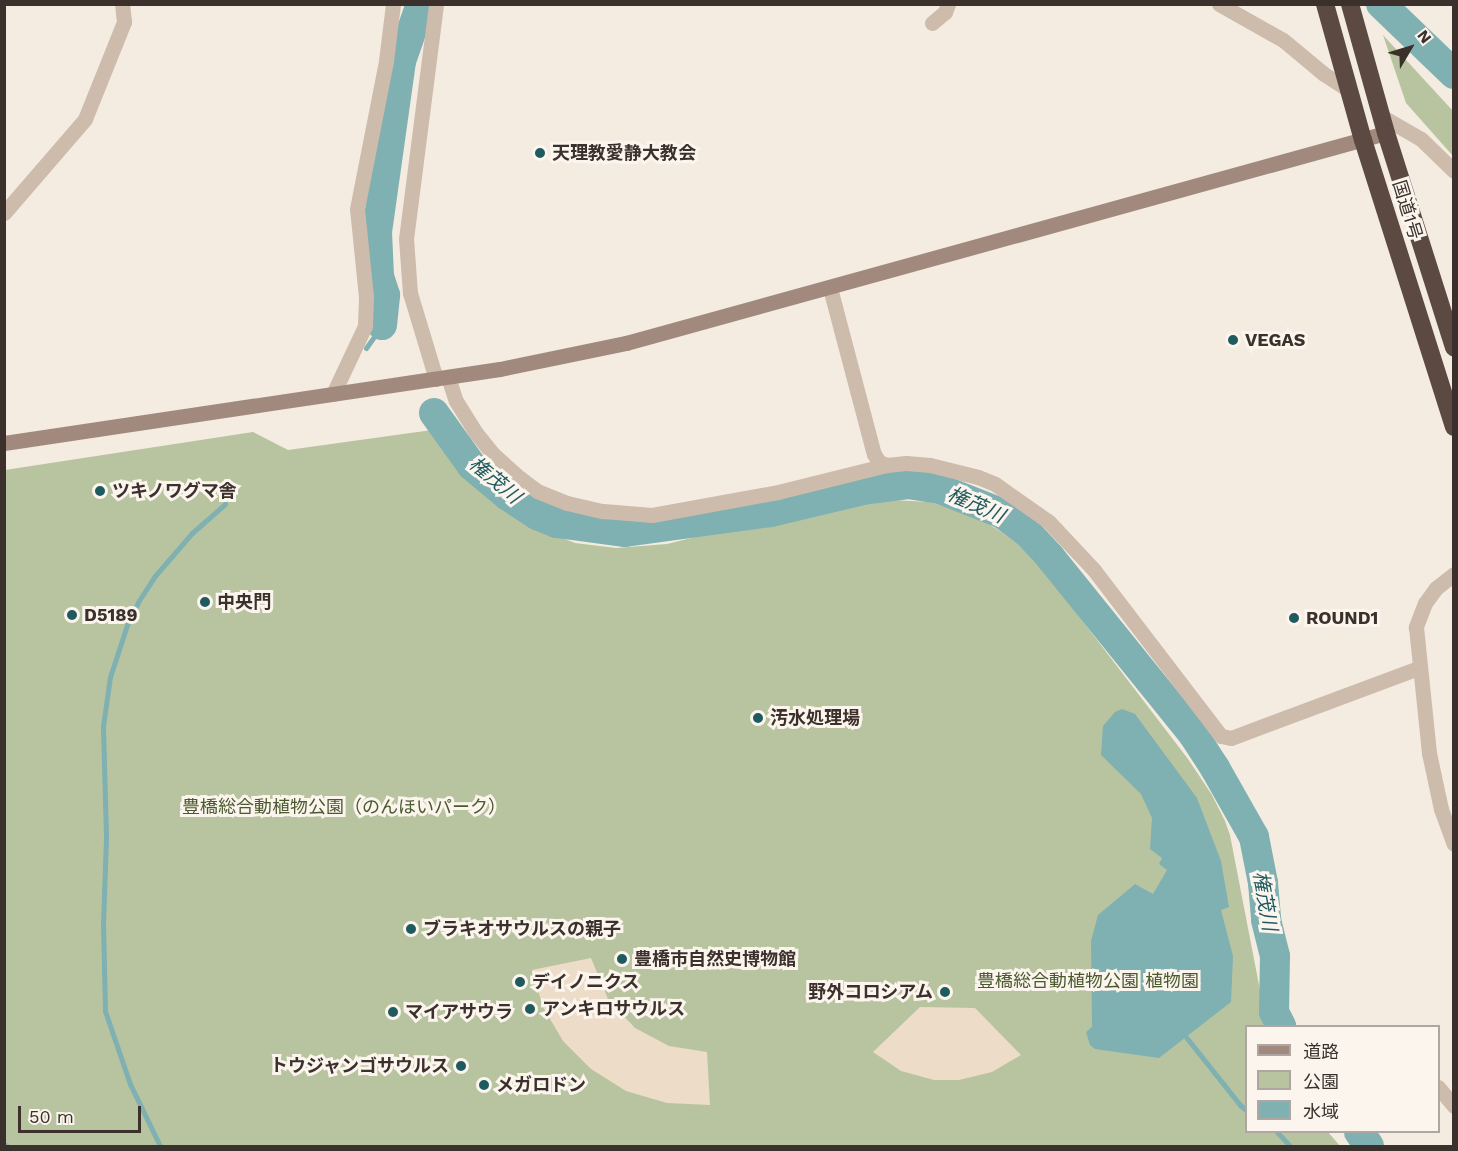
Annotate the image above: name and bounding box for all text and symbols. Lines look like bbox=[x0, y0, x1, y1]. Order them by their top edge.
north arrow bbox=[1380, 18, 1440, 78]
text: N bbox=[1413, 26, 1436, 47]
place label: 天理教愛静大教会 bbox=[552, 142, 696, 164]
marker: 天理教愛静大教会 bbox=[533, 146, 547, 160]
street label: 国道1号 bbox=[1388, 178, 1426, 242]
place label: VEGAS bbox=[1245, 329, 1305, 351]
marker: VEGAS bbox=[1226, 333, 1240, 347]
water label: 権茂川 bbox=[464, 452, 526, 508]
place label: ツキノワグマ舎 bbox=[112, 480, 238, 502]
water label: 権茂川 bbox=[944, 482, 1008, 528]
marker: ツキノワグマ舎 bbox=[93, 484, 107, 498]
place label: 中央門 bbox=[217, 591, 271, 613]
marker: 中央門 bbox=[198, 595, 212, 609]
place label: D5189 bbox=[84, 604, 138, 626]
place label: ROUND1 bbox=[1306, 607, 1378, 629]
marker: D5189 bbox=[65, 608, 79, 622]
marker: ROUND1 bbox=[1287, 611, 1301, 625]
place label: 汚水処理場 bbox=[770, 707, 860, 729]
marker: 汚水処理場 bbox=[751, 711, 765, 725]
park label: 豊橋総合動植物公園（のんほいパーク） bbox=[182, 796, 506, 818]
water label: 権茂川 bbox=[1248, 869, 1282, 933]
place label: ブラキオサウルスの親子 bbox=[423, 918, 621, 940]
marker: ブラキオサウルスの親子 bbox=[404, 922, 418, 936]
place label: 豊橋市自然史博物館 bbox=[634, 948, 796, 970]
marker: 豊橋市自然史博物館 bbox=[615, 952, 629, 966]
park label: 豊橋総合動植物公園 植物園 bbox=[977, 970, 1199, 992]
place label: デイノニクス bbox=[532, 971, 640, 993]
marker: デイノニクス bbox=[513, 975, 527, 989]
place label: 野外コロシアム bbox=[807, 981, 933, 1003]
marker: 野外コロシアム bbox=[938, 985, 952, 999]
place label: アンキロサウルス bbox=[542, 998, 686, 1020]
place label: マイアサウラ bbox=[405, 1001, 513, 1023]
marker: アンキロサウルス bbox=[523, 1002, 537, 1016]
marker: マイアサウラ bbox=[386, 1005, 400, 1019]
legend bbox=[1245, 1025, 1440, 1133]
text: 道路 bbox=[1303, 1041, 1339, 1062]
place label: トウジャンゴサウルス bbox=[269, 1055, 449, 1077]
marker: トウジャンゴサウルス bbox=[454, 1059, 468, 1073]
text: 公園 bbox=[1303, 1071, 1339, 1092]
place label: メガロドン bbox=[496, 1074, 586, 1096]
marker: メガロドン bbox=[477, 1078, 491, 1092]
scale bar bbox=[21, 1094, 144, 1132]
text: 水域 bbox=[1303, 1101, 1339, 1122]
text: 50 m bbox=[29, 1106, 74, 1127]

